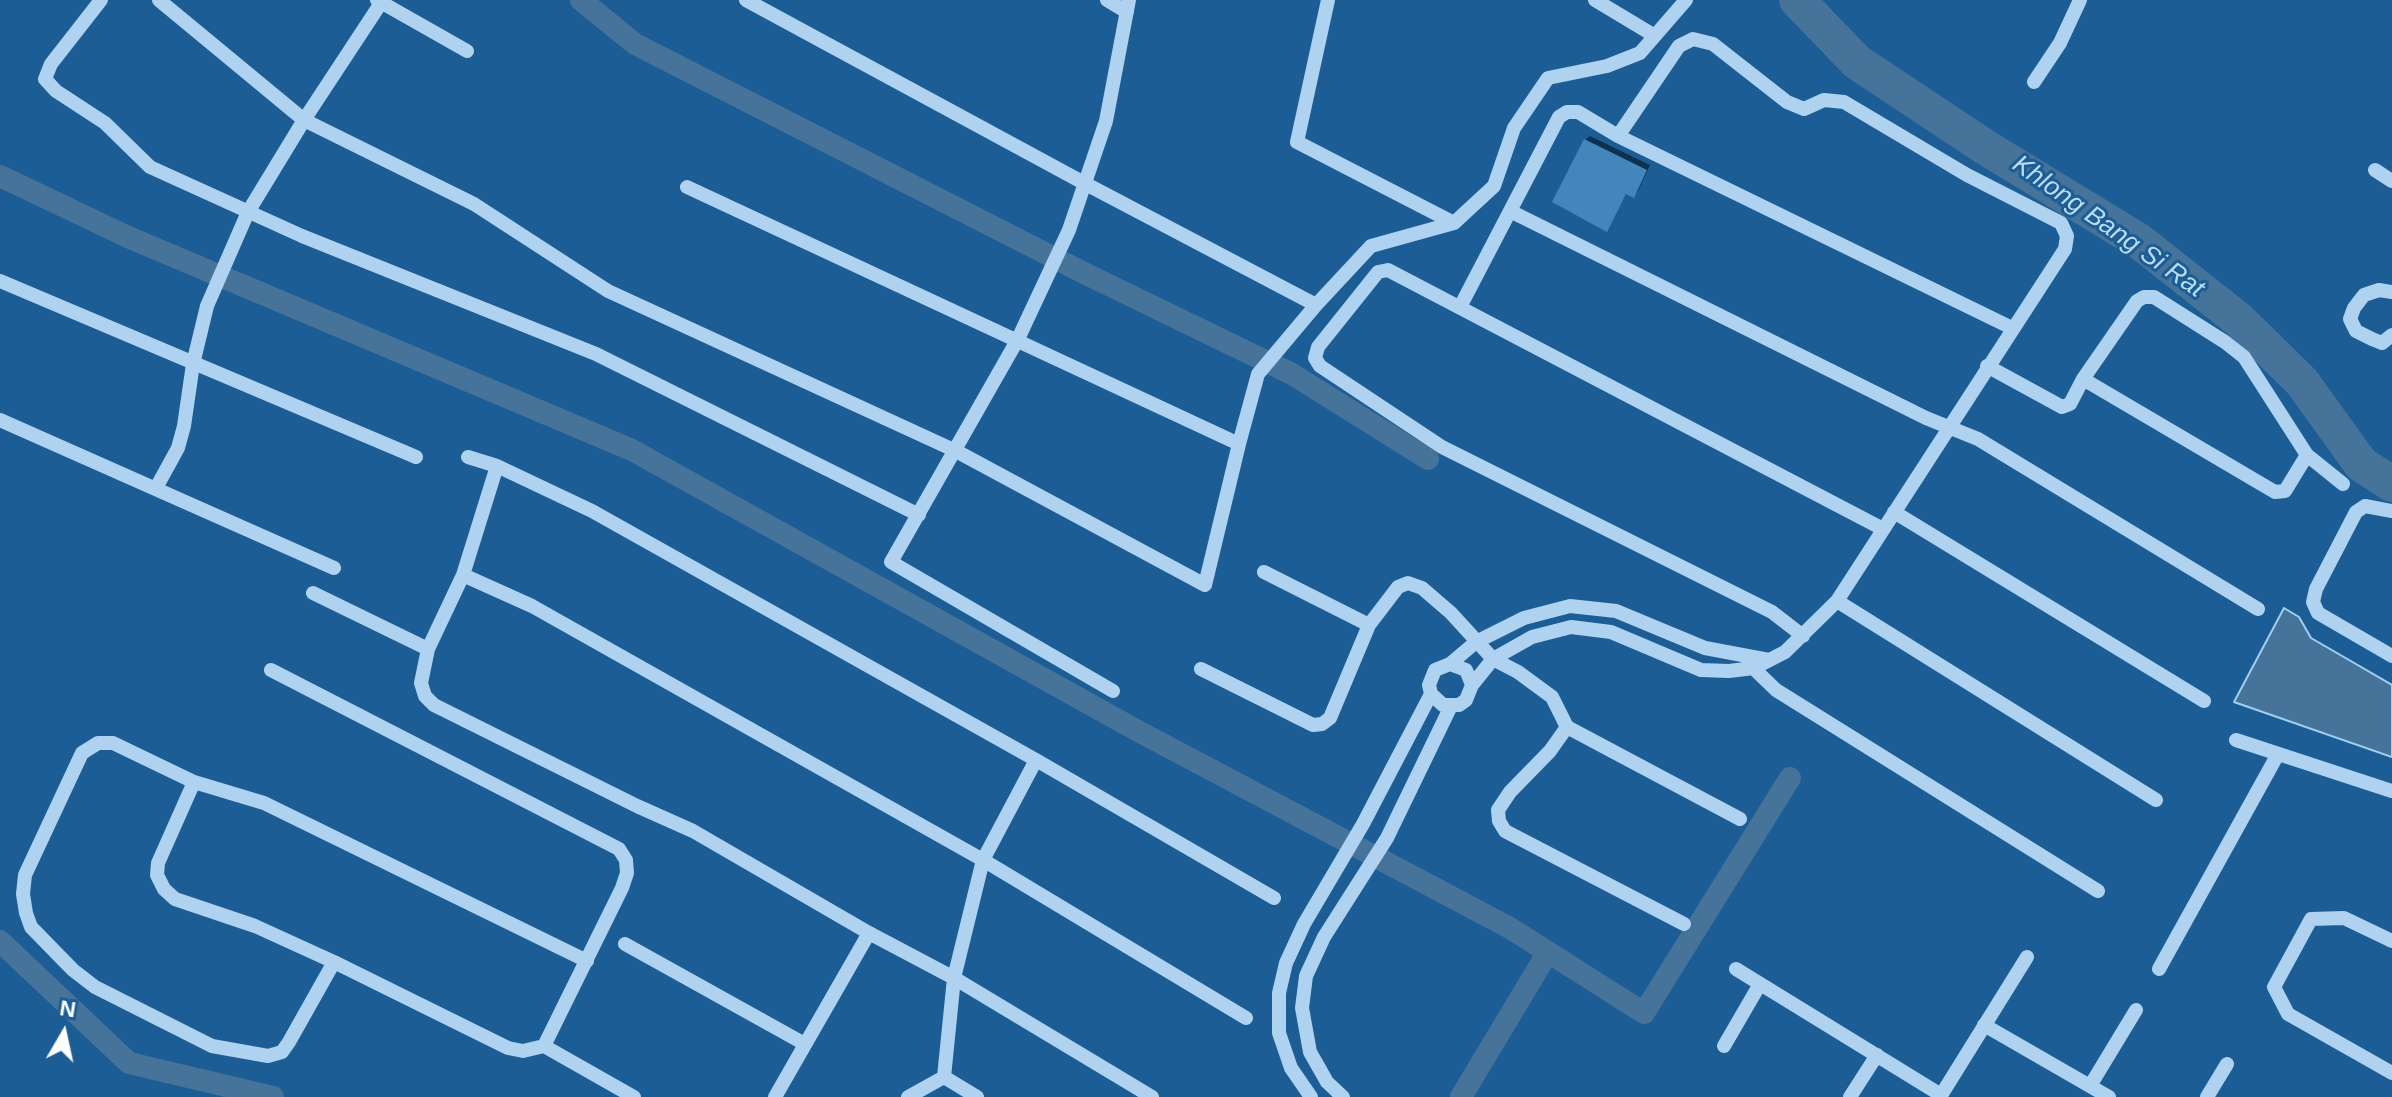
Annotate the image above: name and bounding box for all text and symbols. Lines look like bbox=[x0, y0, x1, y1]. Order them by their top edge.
water label: Khlong Bang Si Rat bbox=[2006, 149, 2210, 305]
north arrow bbox=[24, 993, 104, 1073]
text: N bbox=[58, 995, 78, 1022]

